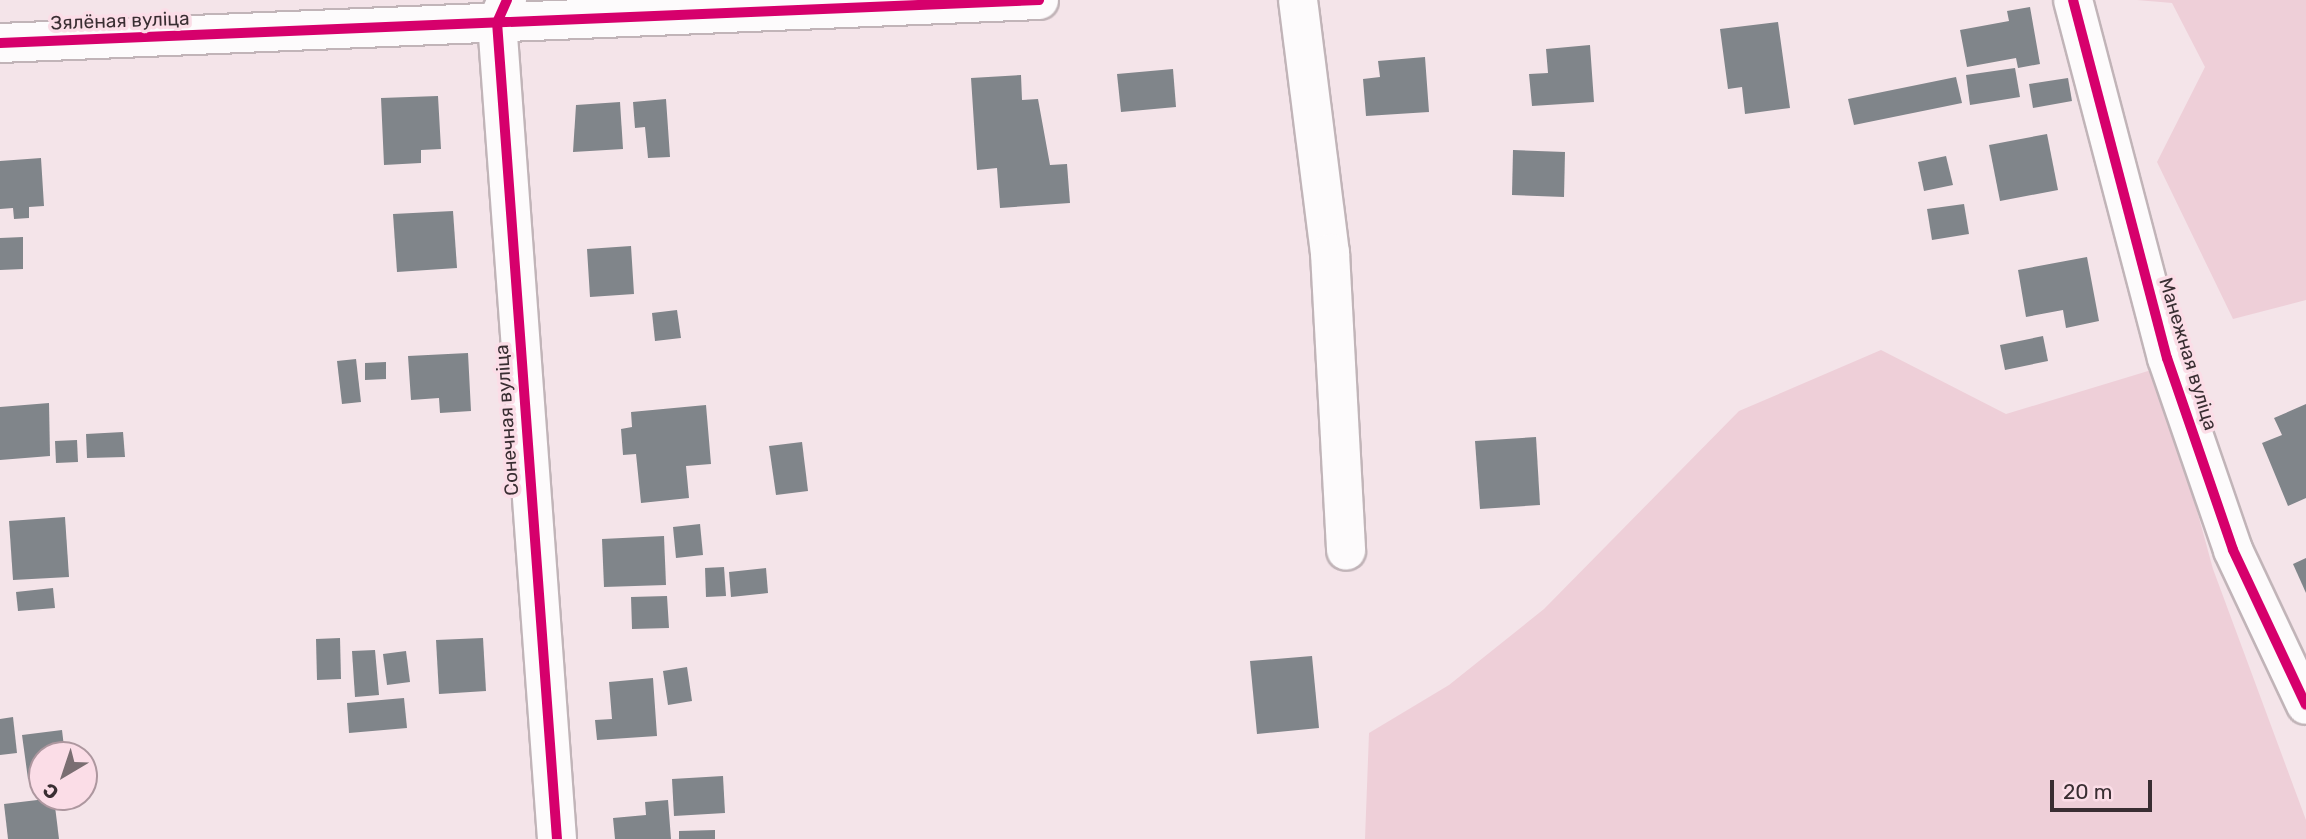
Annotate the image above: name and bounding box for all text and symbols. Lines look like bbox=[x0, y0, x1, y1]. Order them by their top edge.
street label: Зялёная вуліца bbox=[50, 7, 190, 35]
street label: Манежная вуліца bbox=[2154, 275, 2222, 433]
street label: Сонечная вуліца bbox=[490, 344, 524, 496]
north arrow bbox=[28, 741, 98, 811]
scale bar bbox=[2054, 766, 2156, 810]
text: С bbox=[38, 778, 63, 804]
text: 20 m bbox=[2063, 779, 2112, 804]

